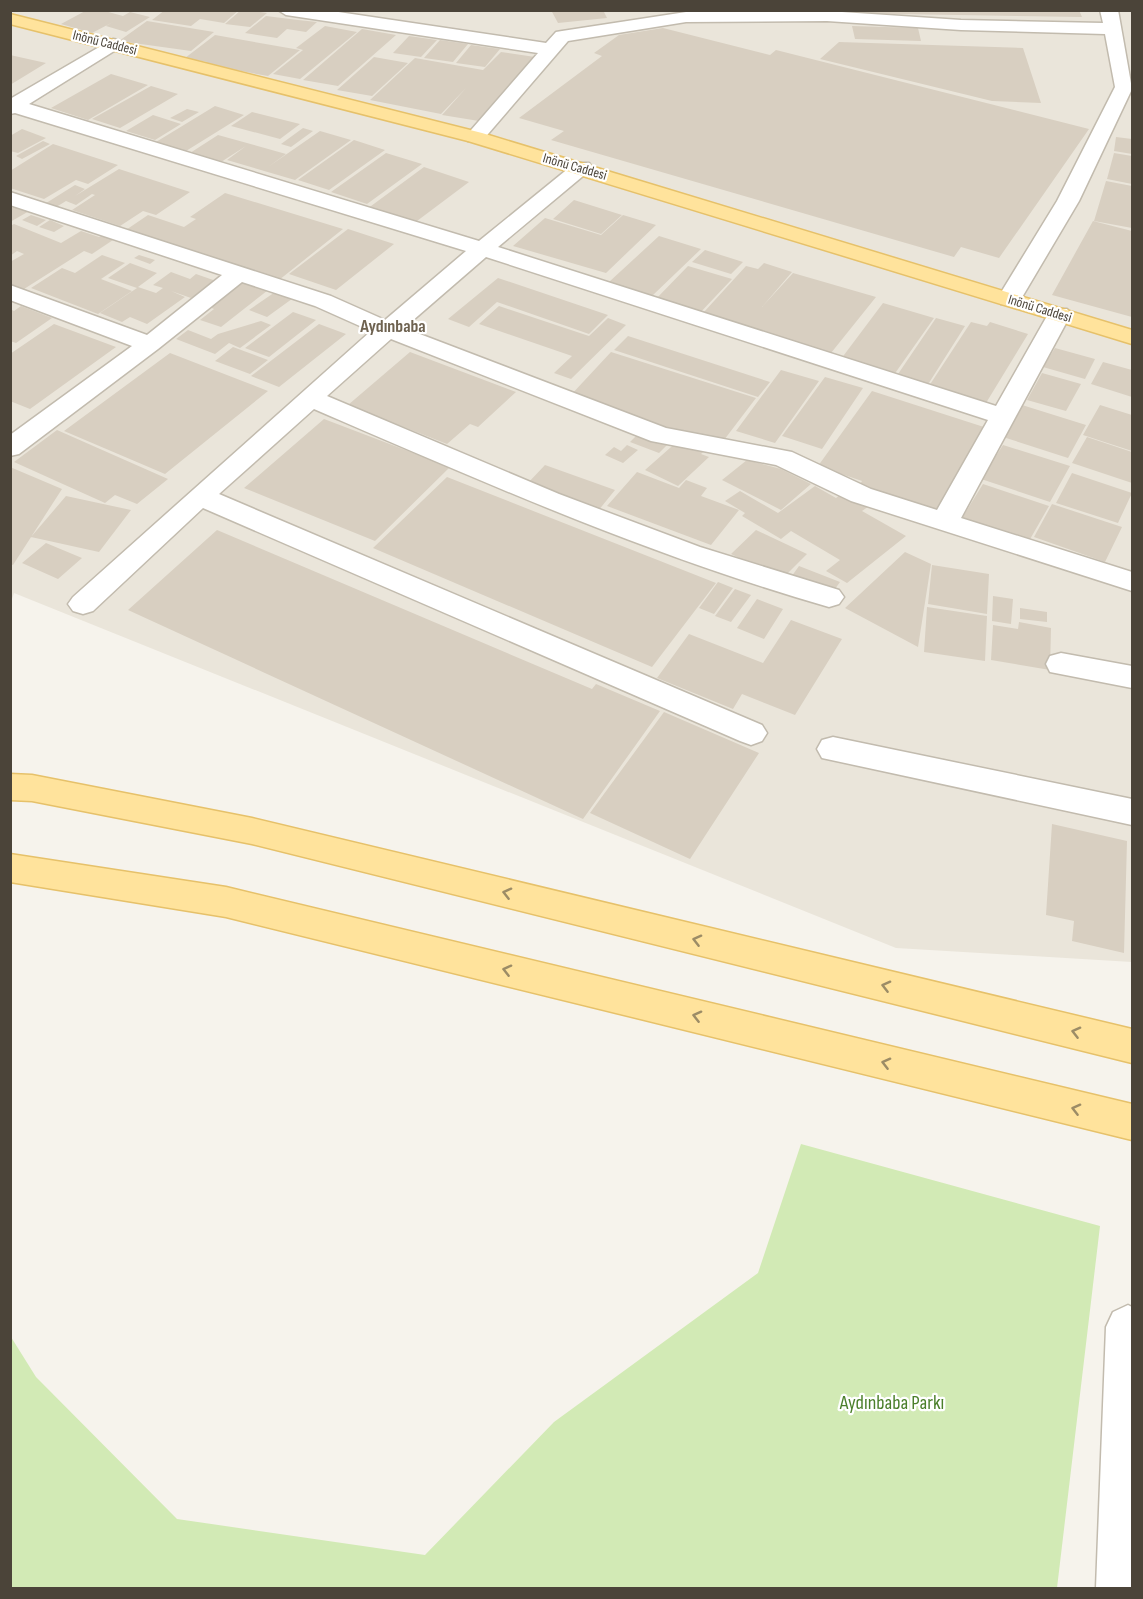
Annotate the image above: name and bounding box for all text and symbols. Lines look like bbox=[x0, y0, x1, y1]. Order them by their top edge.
street label: Inönü Caddesi bbox=[71, 26, 139, 59]
street label: Inönü Caddesi bbox=[541, 149, 609, 184]
street label: Inönü Caddesi bbox=[1006, 291, 1074, 326]
district label: Aydınbaba bbox=[359, 316, 426, 337]
one-way arrow bbox=[503, 888, 513, 901]
one-way arrow bbox=[692, 934, 702, 947]
one-way arrow bbox=[502, 965, 512, 978]
one-way arrow bbox=[881, 981, 891, 994]
one-way arrow bbox=[692, 1011, 702, 1024]
one-way arrow bbox=[1071, 1027, 1081, 1040]
one-way arrow bbox=[881, 1057, 891, 1070]
one-way arrow bbox=[1071, 1103, 1081, 1116]
park label: Aydınbaba Parkı bbox=[839, 1391, 944, 1415]

